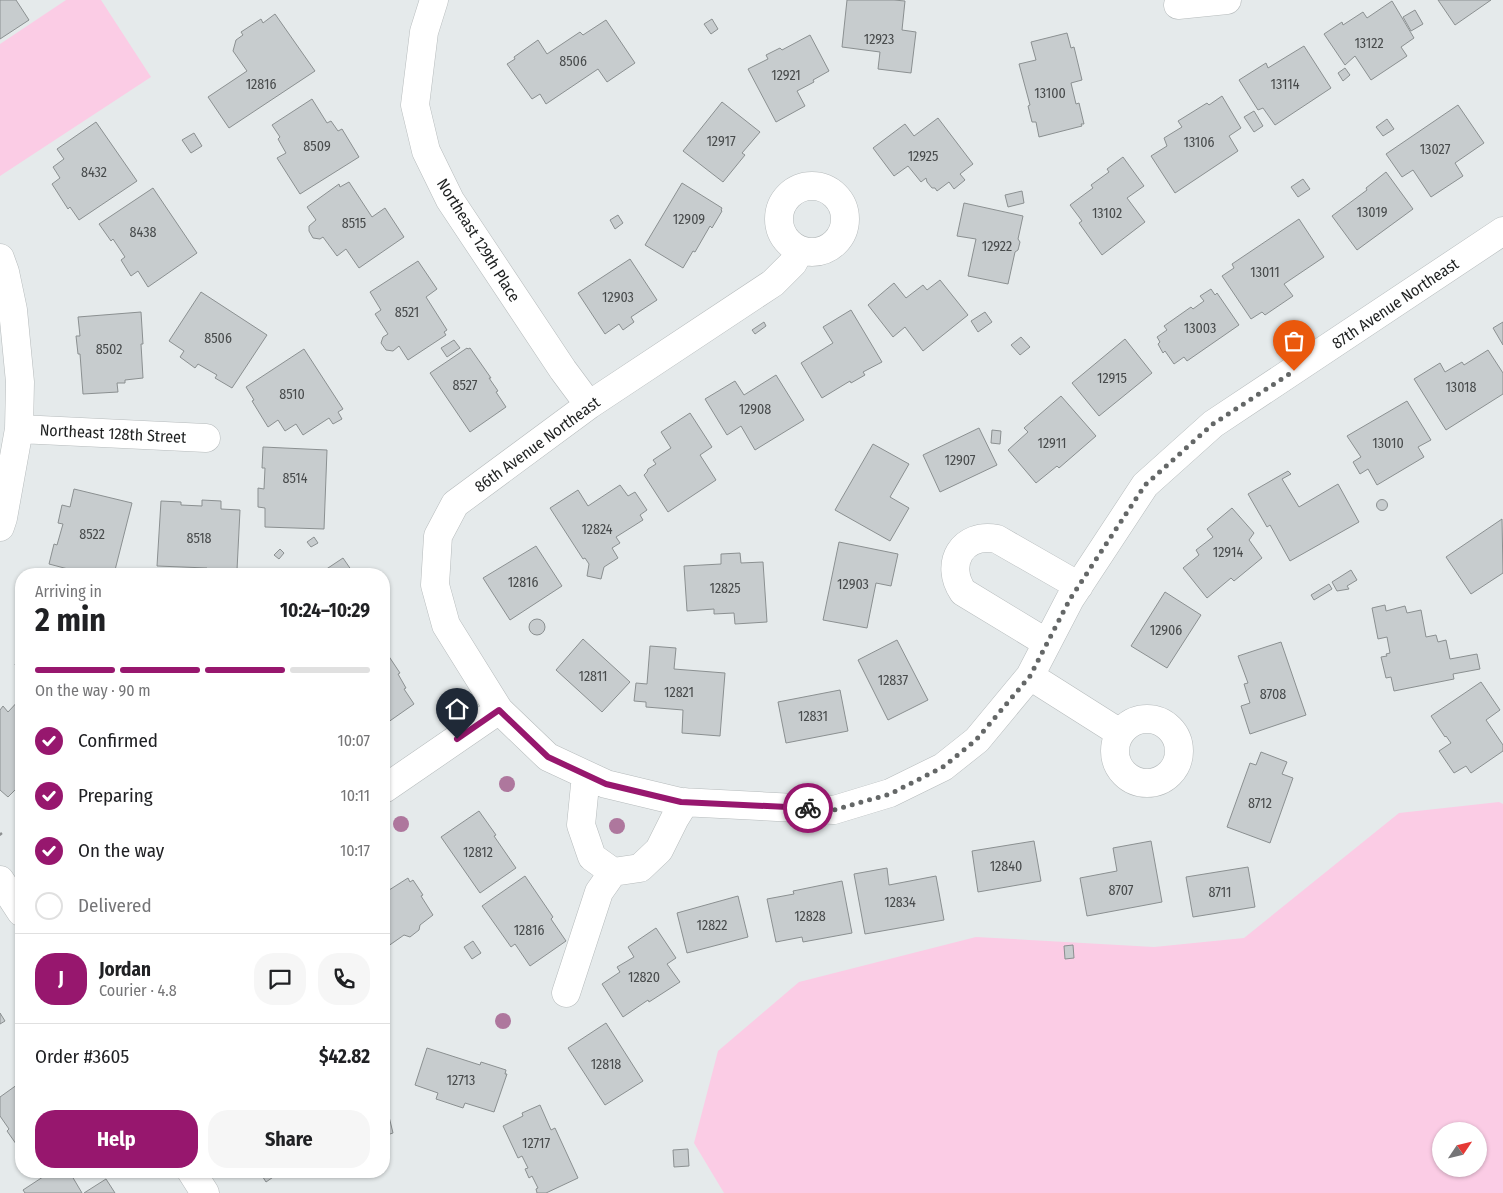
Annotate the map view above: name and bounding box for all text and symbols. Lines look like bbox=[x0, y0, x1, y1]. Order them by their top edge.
house number: 12923 bbox=[864, 31, 894, 48]
house number: 13122 bbox=[1354, 35, 1384, 52]
house number: 8506 bbox=[559, 53, 587, 70]
house number: 12921 bbox=[771, 67, 801, 84]
house number: 12816 bbox=[246, 76, 276, 93]
house number: 13114 bbox=[1271, 76, 1300, 93]
house number: 13100 bbox=[1034, 85, 1066, 102]
house number: 12917 bbox=[706, 133, 736, 150]
house number: 13106 bbox=[1183, 134, 1215, 151]
house number: 8509 bbox=[303, 138, 331, 155]
house number: 13027 bbox=[1420, 141, 1451, 158]
house number: 12925 bbox=[908, 148, 938, 165]
house number: 8432 bbox=[81, 164, 107, 181]
street label: Northeast 129th Place bbox=[433, 175, 524, 305]
house number: 13019 bbox=[1357, 204, 1388, 221]
house number: 13102 bbox=[1092, 205, 1122, 222]
house number: 12909 bbox=[673, 211, 705, 228]
house number: 8515 bbox=[342, 215, 366, 232]
house number: 8438 bbox=[130, 224, 156, 241]
house number: 12922 bbox=[982, 238, 1012, 255]
street label: 87th Avenue Northeast bbox=[1328, 254, 1463, 353]
house number: 13011 bbox=[1250, 264, 1280, 281]
house number: 12903 bbox=[602, 289, 634, 306]
house number: 8521 bbox=[395, 304, 419, 321]
house number: 13003 bbox=[1184, 320, 1216, 337]
pin bbox=[1273, 320, 1315, 371]
icon: bag bbox=[1280, 327, 1308, 355]
house number: 8506 bbox=[204, 330, 232, 347]
house number: 8502 bbox=[96, 341, 122, 358]
house number: 12915 bbox=[1097, 370, 1127, 387]
house number: 8527 bbox=[452, 377, 478, 394]
house number: 13018 bbox=[1445, 379, 1477, 396]
house number: 8510 bbox=[279, 386, 305, 403]
street label: 86th Avenue Northeast bbox=[471, 392, 604, 496]
house number: 12908 bbox=[739, 401, 771, 418]
street label: Northeast 128th Street bbox=[39, 420, 188, 447]
house number: 12911 bbox=[1038, 435, 1066, 452]
house number: 13010 bbox=[1372, 435, 1404, 452]
house number: 12907 bbox=[944, 452, 976, 469]
house number: 8514 bbox=[283, 470, 308, 487]
house number: 12824 bbox=[581, 521, 613, 538]
house number: 8522 bbox=[79, 526, 105, 543]
house number: 8518 bbox=[186, 530, 212, 547]
house number: 12914 bbox=[1213, 544, 1243, 561]
house number: 12816 bbox=[508, 574, 538, 591]
house number: 12903 bbox=[837, 576, 869, 593]
house number: 12825 bbox=[709, 580, 741, 597]
text: Arriving in bbox=[35, 582, 102, 601]
text: 10:24–10:29 bbox=[280, 599, 370, 622]
text: 2 min bbox=[35, 601, 106, 639]
house number: 12906 bbox=[1150, 622, 1182, 639]
house number: 12811 bbox=[578, 668, 608, 685]
house number: 12837 bbox=[878, 672, 909, 689]
text: On the way · 90 m bbox=[35, 681, 151, 700]
house number: 12821 bbox=[664, 684, 694, 701]
house number: 8708 bbox=[1260, 686, 1286, 703]
pin bbox=[436, 688, 478, 739]
icon: home bbox=[443, 695, 471, 723]
house number: 12831 bbox=[798, 708, 828, 725]
icon: check bbox=[35, 727, 63, 755]
text: Confirmed bbox=[78, 729, 158, 752]
text: 10:07 bbox=[338, 731, 370, 750]
icon: check bbox=[35, 782, 63, 810]
courier bbox=[783, 783, 833, 833]
text: Preparing bbox=[78, 784, 153, 807]
text: 10:11 bbox=[340, 786, 370, 805]
icon: bike bbox=[794, 794, 822, 822]
house number: 8712 bbox=[1248, 795, 1272, 812]
icon: check bbox=[35, 837, 63, 865]
text: On the way bbox=[78, 839, 164, 862]
text: 10:17 bbox=[340, 841, 370, 860]
house number: 12812 bbox=[463, 844, 493, 861]
house number: 12840 bbox=[990, 858, 1022, 875]
house number: 8707 bbox=[1108, 882, 1134, 899]
house number: 8711 bbox=[1208, 884, 1232, 901]
text: Delivered bbox=[78, 894, 152, 917]
house number: 12834 bbox=[884, 894, 916, 911]
house number: 12828 bbox=[794, 908, 826, 925]
house number: 12822 bbox=[697, 917, 727, 934]
house number: 12816 bbox=[514, 922, 544, 939]
button: chat bbox=[254, 953, 306, 1005]
button: phone bbox=[318, 953, 370, 1005]
text: Jordan bbox=[99, 958, 151, 981]
text: J bbox=[58, 967, 64, 990]
house number: 12820 bbox=[628, 969, 660, 986]
text: Courier · 4.8 bbox=[99, 981, 177, 1000]
text: Order #3605 bbox=[35, 1045, 129, 1068]
text: $42.82 bbox=[319, 1045, 370, 1068]
house number: 12818 bbox=[591, 1056, 621, 1073]
house number: 12713 bbox=[447, 1072, 475, 1089]
button: Help bbox=[35, 1110, 198, 1168]
button: Share bbox=[208, 1110, 370, 1168]
north arrow bbox=[1432, 1122, 1488, 1178]
map controls bbox=[1432, 1122, 1487, 1177]
house number: 12717 bbox=[522, 1135, 550, 1152]

